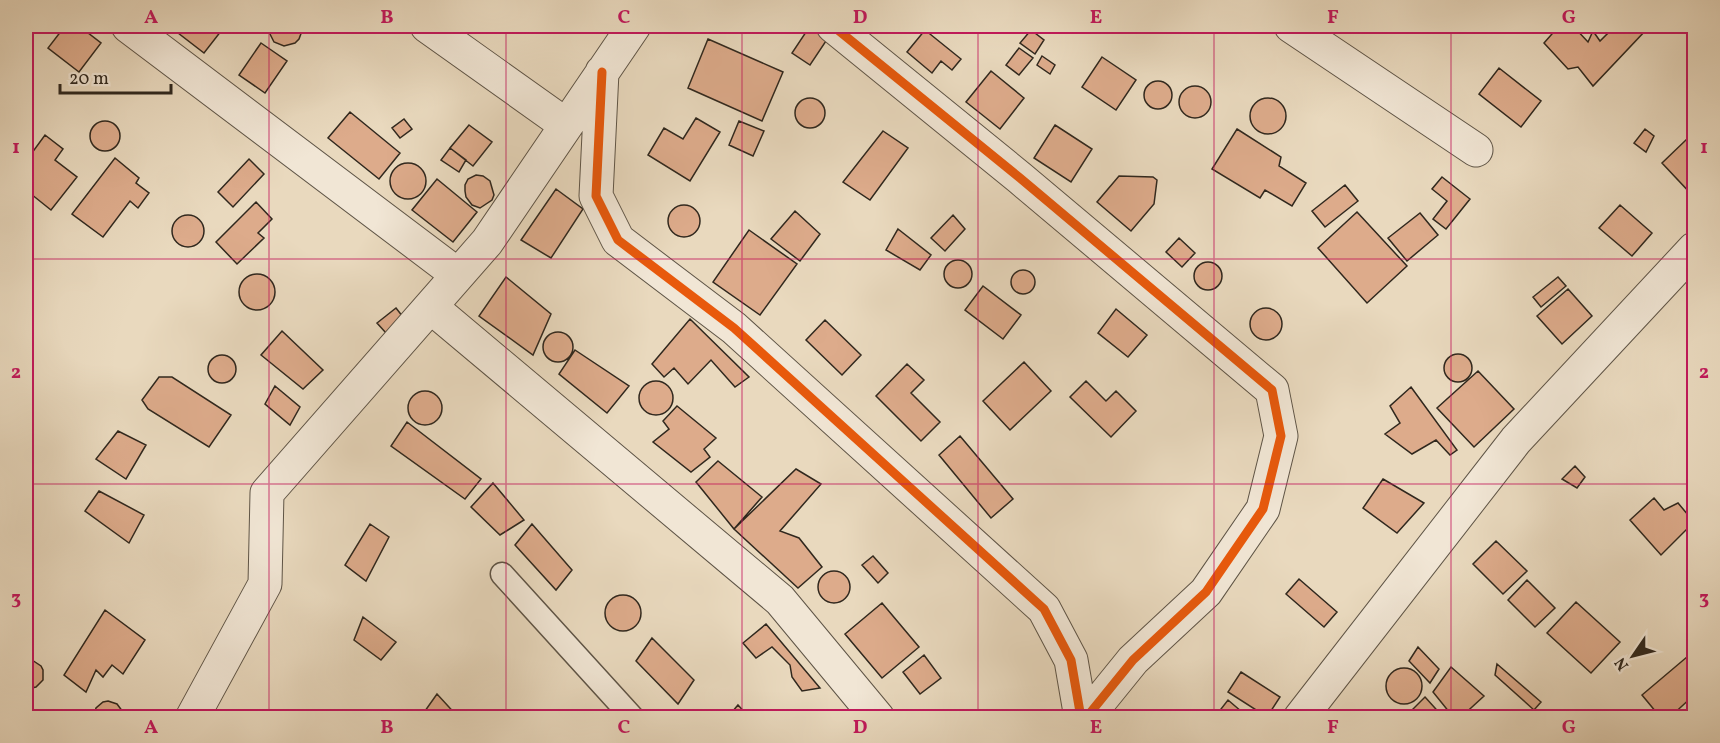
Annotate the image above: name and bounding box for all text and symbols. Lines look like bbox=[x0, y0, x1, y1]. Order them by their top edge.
text: A bbox=[144, 4, 158, 32]
text: B bbox=[380, 4, 394, 32]
text: C bbox=[618, 4, 631, 32]
text: D bbox=[853, 4, 867, 32]
text: E bbox=[1090, 4, 1102, 32]
text: F bbox=[1327, 4, 1339, 32]
text: G bbox=[1562, 4, 1576, 32]
scale bar bbox=[60, 57, 171, 95]
text: 20 m bbox=[69, 67, 109, 92]
text: 1 bbox=[12, 134, 20, 162]
text: 1 bbox=[1700, 134, 1708, 162]
text: 2 bbox=[11, 359, 21, 387]
text: 2 bbox=[1699, 359, 1709, 387]
text: 3 bbox=[11, 585, 21, 613]
text: 3 bbox=[1699, 585, 1709, 613]
north arrow bbox=[1603, 626, 1663, 686]
text: N bbox=[1610, 652, 1635, 675]
text: A bbox=[144, 714, 158, 742]
text: B bbox=[380, 714, 394, 742]
text: C bbox=[618, 714, 631, 742]
text: D bbox=[853, 714, 867, 742]
text: E bbox=[1090, 714, 1102, 742]
text: F bbox=[1327, 714, 1339, 742]
text: G bbox=[1562, 714, 1576, 742]

